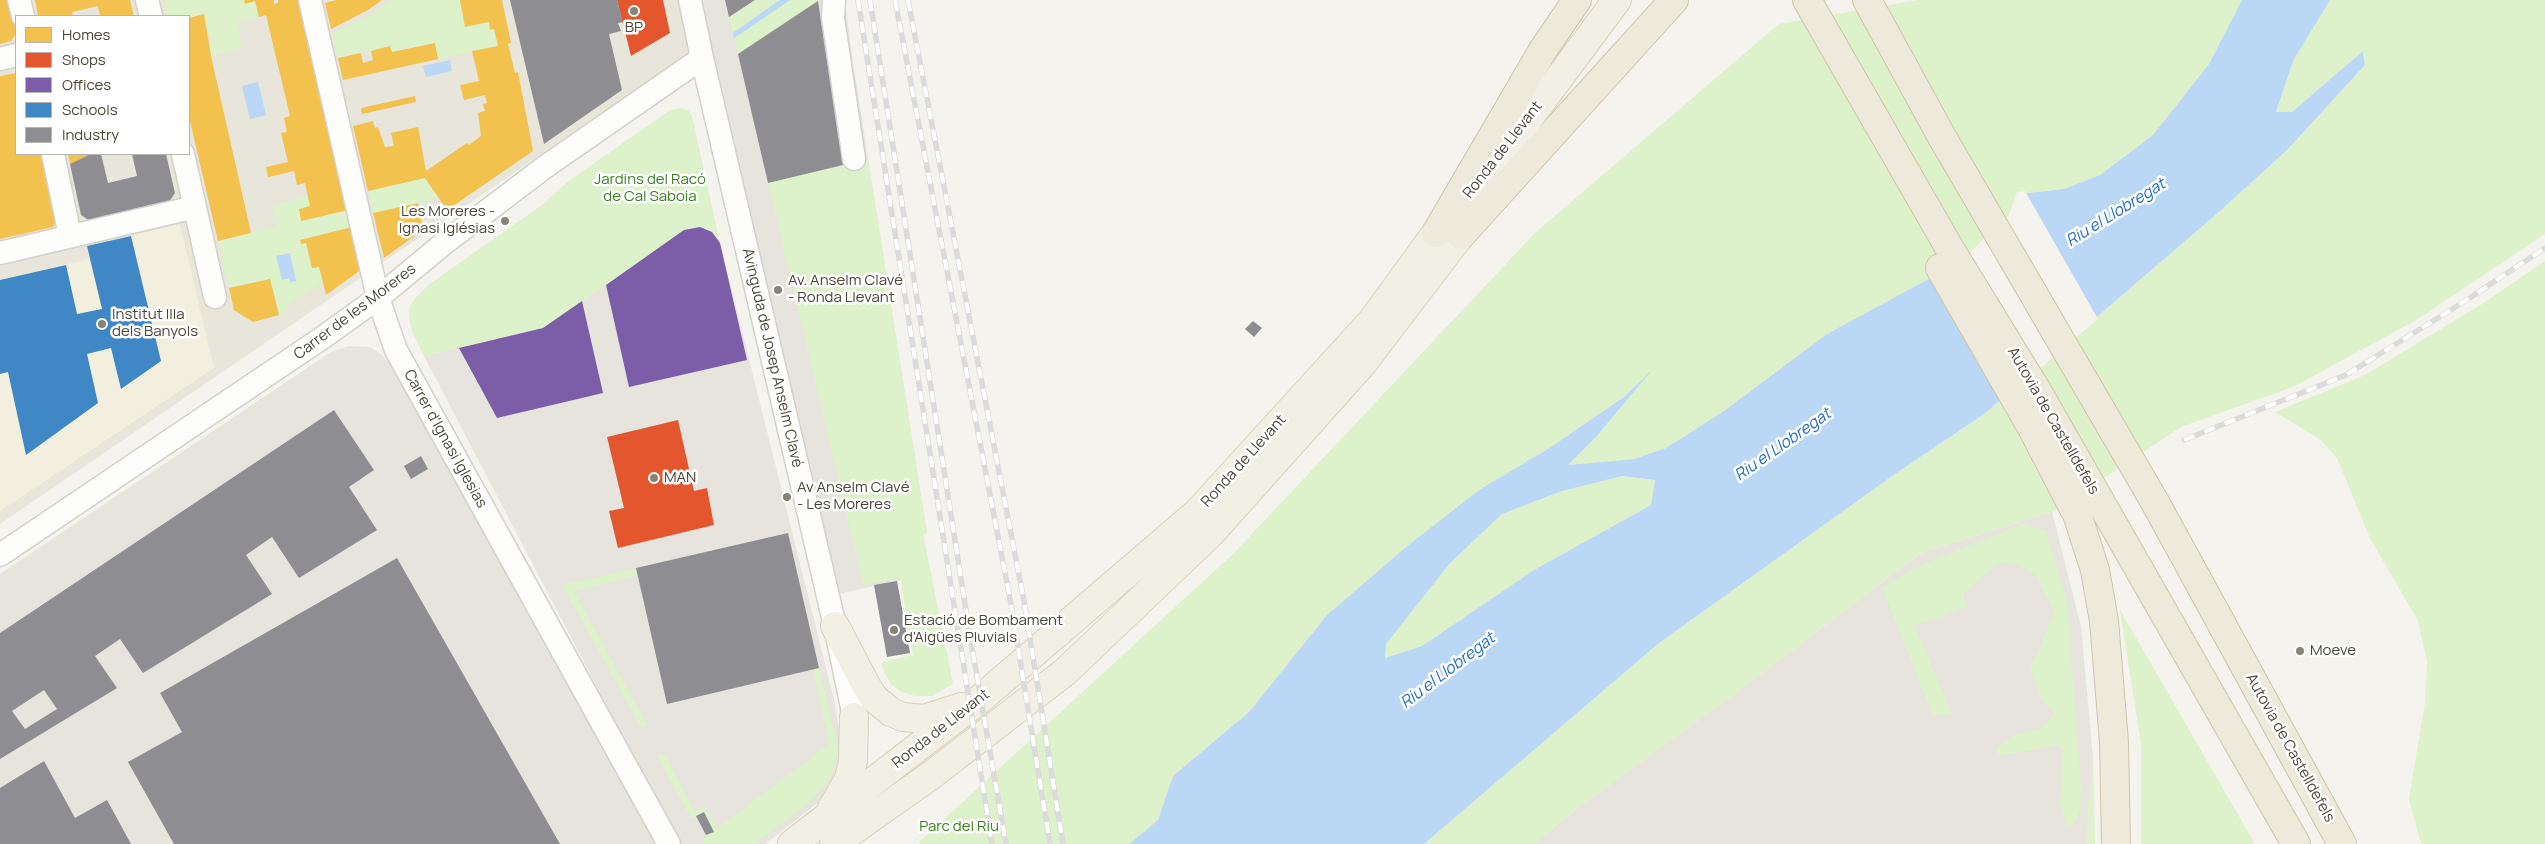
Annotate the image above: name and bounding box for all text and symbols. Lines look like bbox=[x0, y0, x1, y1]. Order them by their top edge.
marker: BP bbox=[628, 5, 640, 17]
legend bbox=[15, 15, 190, 155]
place label: BP bbox=[625, 19, 643, 37]
text: Homes bbox=[62, 24, 110, 45]
text: Shops bbox=[62, 49, 106, 70]
text: Offices bbox=[62, 74, 111, 95]
street label: Ronda de Llevant bbox=[1460, 98, 1546, 202]
text: Schools bbox=[62, 99, 118, 120]
text: Industry bbox=[62, 124, 119, 145]
park label: Jardins del Racó de Cal Saboia bbox=[594, 171, 706, 206]
water label: Riu el Llobregat bbox=[2063, 175, 2169, 251]
place label: Les Moreres - Ignasi Iglésias bbox=[399, 203, 495, 238]
marker: Les Moreres - Ignasi Iglésias bbox=[499, 215, 511, 227]
street label: Avinguda de Josep Anselm Clavé bbox=[738, 247, 806, 469]
street label: Carrer de les Moreres bbox=[290, 260, 420, 364]
place label: Av. Anselm Clavé - Ronda Llevant bbox=[788, 272, 903, 307]
marker: Av. Anselm Clavé - Ronda Llevant bbox=[772, 284, 784, 296]
place label: Institut Illa dels Banyols bbox=[112, 306, 198, 341]
marker: Institut Illa dels Banyols bbox=[96, 318, 108, 330]
street label: Autovia de Castelldefels bbox=[2003, 344, 2103, 498]
street label: Carrer d'Ignasi Iglesias bbox=[399, 367, 491, 511]
water label: Riu el Llobregat bbox=[1731, 405, 1835, 485]
street label: Ronda de Llevant bbox=[1198, 411, 1290, 511]
place label: MAN bbox=[664, 469, 696, 487]
marker: MAN bbox=[648, 472, 660, 484]
place label: Av Anselm Clavé - Les Moreres bbox=[797, 479, 909, 514]
marker: Av Anselm Clavé - Les Moreres bbox=[781, 491, 793, 503]
place label: Estació de Bombament d'Aigües Pluvials bbox=[904, 612, 1063, 647]
marker: Estació de Bombament d'Aigües Pluvials bbox=[888, 624, 900, 636]
water label: Riu el Llobregat bbox=[1397, 629, 1499, 713]
place label: Moeve bbox=[2310, 642, 2356, 660]
marker: Moeve bbox=[2294, 645, 2306, 657]
street label: Autovia de Castelldefels bbox=[2242, 671, 2338, 825]
street label: Ronda de Llevant bbox=[889, 686, 993, 772]
park label: Parc del Riu bbox=[919, 818, 999, 836]

